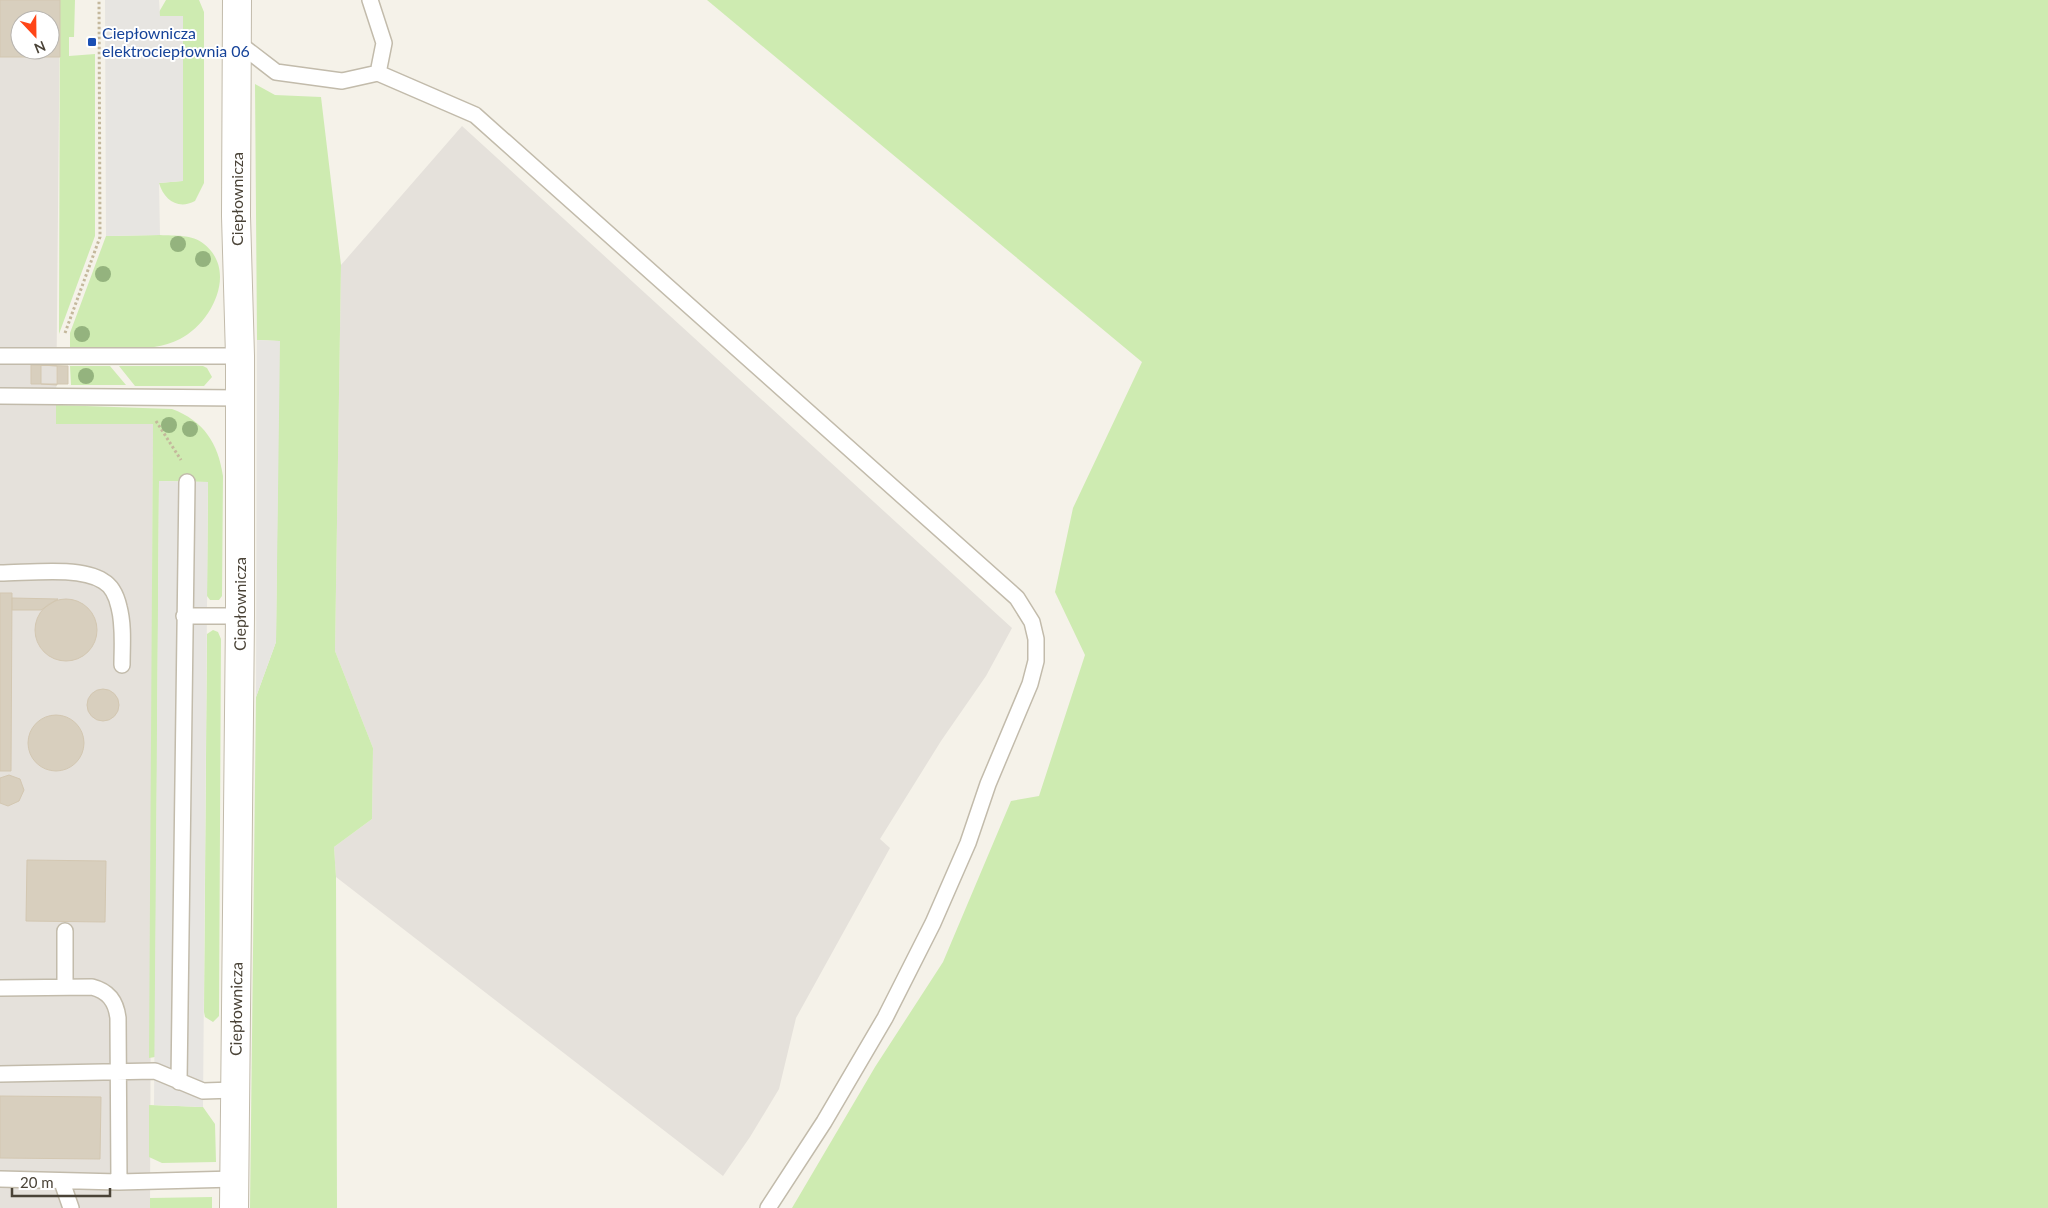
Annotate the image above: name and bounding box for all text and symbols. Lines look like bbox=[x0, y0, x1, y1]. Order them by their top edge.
north arrow bbox=[10, 10, 60, 60]
place label: Ciepłownicza elektrociepłownia 06 bbox=[102, 23, 250, 60]
marker: Ciepłownicza elektrociepłownia 06 bbox=[86, 36, 98, 48]
text: N bbox=[32, 38, 48, 57]
street label: Ciepłownicza bbox=[227, 152, 246, 246]
street label: Ciepłownicza bbox=[230, 557, 249, 651]
street label: Ciepłownicza bbox=[226, 962, 245, 1056]
scale bar bbox=[12, 1166, 110, 1198]
text: 20 m bbox=[20, 1173, 54, 1191]

